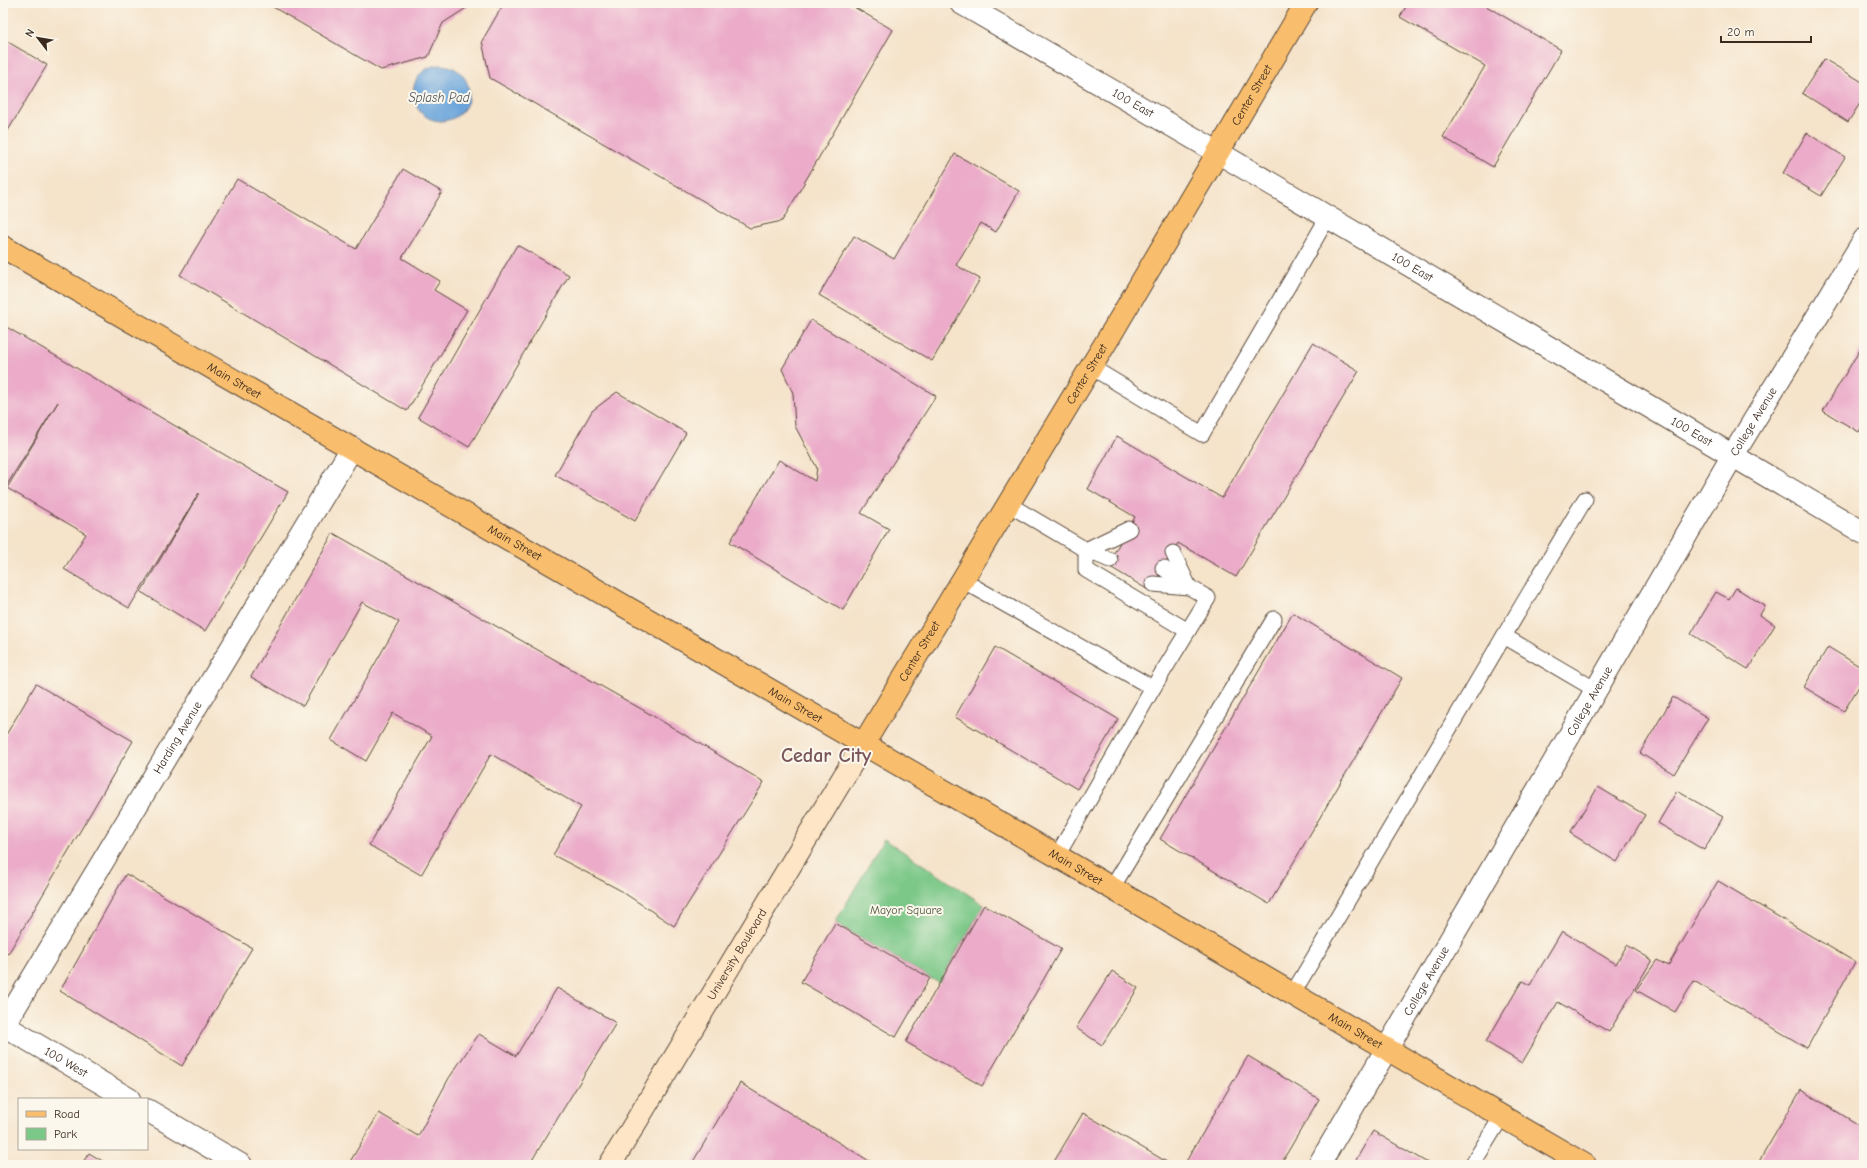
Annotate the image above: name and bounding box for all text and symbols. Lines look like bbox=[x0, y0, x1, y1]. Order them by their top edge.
north arrow bbox=[18, 18, 58, 58]
scale bar bbox=[1721, 18, 1811, 44]
text: 20 m bbox=[1727, 25, 1755, 39]
text: N bbox=[22, 27, 37, 40]
street label: Center Street bbox=[1228, 62, 1275, 128]
street label: 100 East bbox=[1110, 86, 1157, 121]
water label: Splash Pad bbox=[408, 90, 471, 105]
street label: 100 East bbox=[1389, 249, 1436, 285]
street label: Center Street bbox=[1063, 341, 1111, 407]
street label: Main Street bbox=[205, 360, 264, 402]
street label: College Avenue bbox=[1727, 385, 1780, 459]
street label: 100 East bbox=[1669, 414, 1715, 449]
street label: Main Street bbox=[485, 522, 545, 564]
street label: Center Street bbox=[896, 618, 943, 684]
street label: College Avenue bbox=[1564, 664, 1615, 738]
street label: Main Street bbox=[766, 684, 825, 726]
street label: Harding Avenue bbox=[150, 699, 205, 776]
district label: Cedar City bbox=[781, 744, 872, 767]
street label: Main Street bbox=[1046, 846, 1106, 888]
park label: Mayor Square bbox=[870, 903, 942, 917]
street label: University Boulevard bbox=[704, 906, 770, 1002]
street label: College Avenue bbox=[1401, 944, 1452, 1018]
street label: Main Street bbox=[1326, 1009, 1385, 1052]
street label: 100 West bbox=[42, 1044, 90, 1080]
legend bbox=[18, 1098, 148, 1150]
text: Road bbox=[54, 1107, 80, 1121]
text: Park bbox=[54, 1127, 77, 1141]

